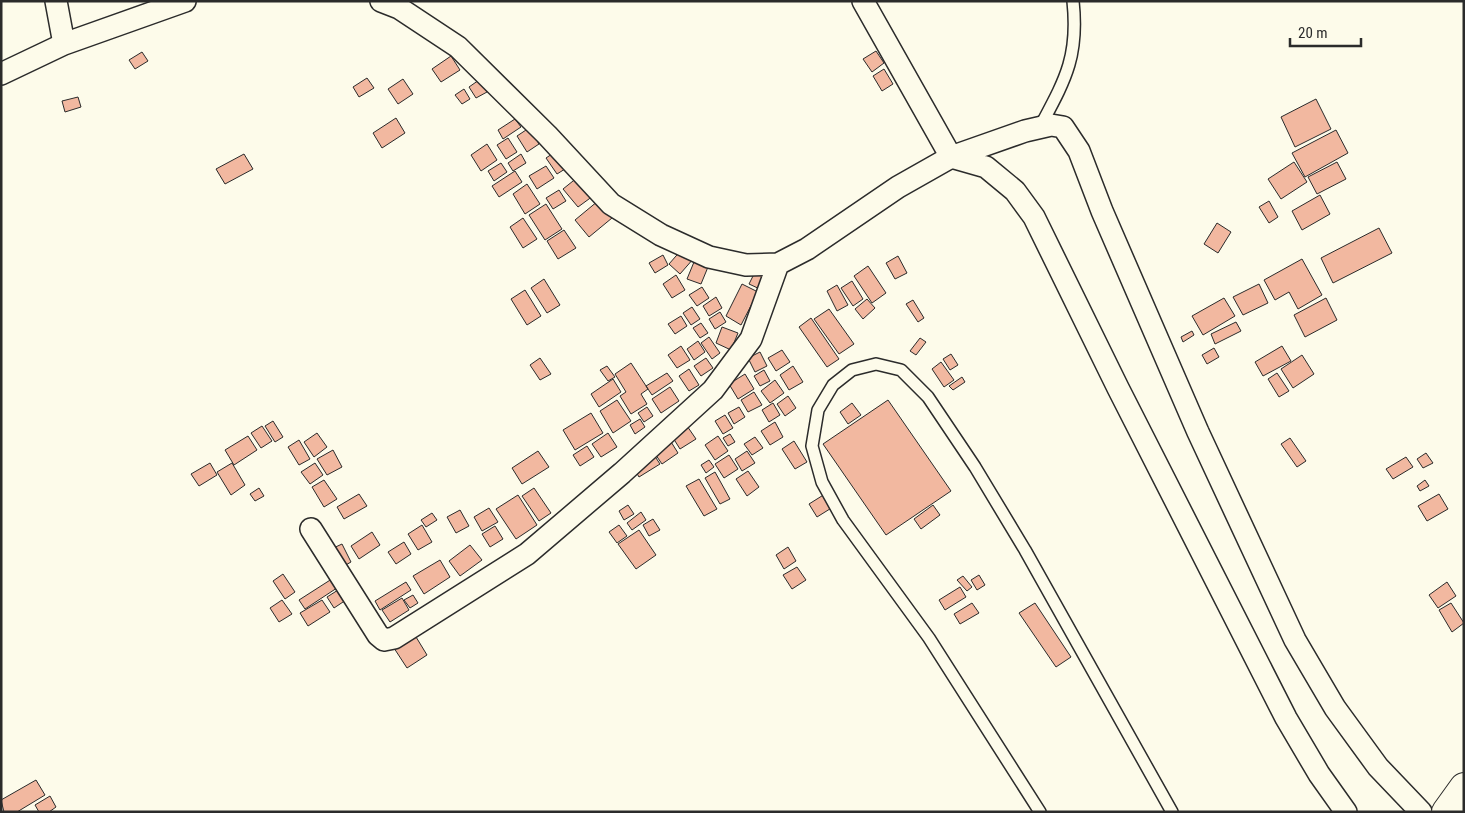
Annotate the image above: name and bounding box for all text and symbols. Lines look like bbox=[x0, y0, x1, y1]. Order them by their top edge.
scale bar bbox=[1290, 15, 1361, 47]
text: 20 m bbox=[1298, 24, 1328, 42]

